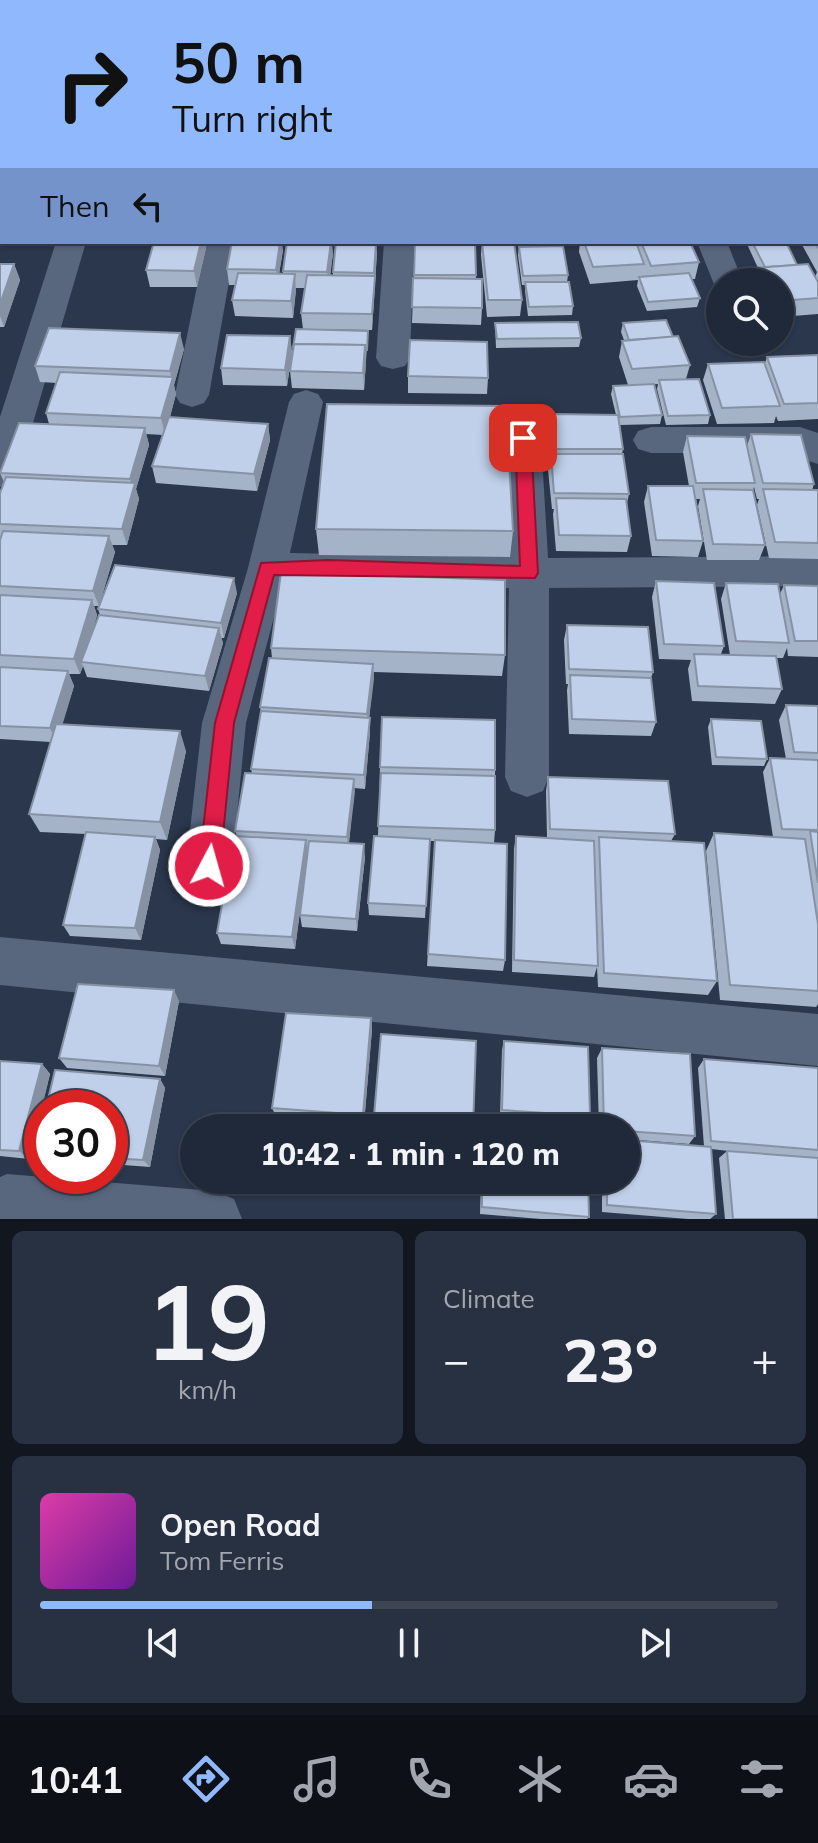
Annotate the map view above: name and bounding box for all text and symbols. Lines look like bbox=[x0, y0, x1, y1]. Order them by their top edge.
text: 50 m bbox=[172, 27, 305, 97]
icon: right bbox=[40, 32, 144, 136]
text: Turn right bbox=[172, 96, 333, 141]
icon: left bbox=[126, 184, 170, 228]
text: Then bbox=[40, 187, 110, 225]
map controls bbox=[706, 268, 794, 356]
button: search bbox=[706, 268, 794, 356]
pin bbox=[489, 404, 557, 472]
icon: arrive bbox=[501, 416, 545, 460]
position arrow bbox=[167, 824, 251, 908]
speed limit sign: 30 bbox=[24, 1090, 128, 1194]
text: 10:42 · 1 min · 120 m bbox=[260, 1135, 560, 1173]
text: 19 bbox=[145, 1255, 270, 1386]
text: Climate bbox=[443, 1282, 535, 1315]
text: 23° bbox=[563, 1322, 658, 1397]
text: − bbox=[443, 1332, 469, 1387]
text: + bbox=[752, 1332, 778, 1387]
text: km/h bbox=[178, 1373, 237, 1406]
text: Open Road bbox=[160, 1506, 321, 1544]
text: Tom Ferris bbox=[160, 1544, 284, 1577]
icon: previous bbox=[141, 1621, 185, 1665]
icon: pause bbox=[387, 1621, 431, 1665]
icon: next bbox=[633, 1621, 677, 1665]
icon: directions bbox=[178, 1751, 234, 1807]
icon: music bbox=[289, 1751, 345, 1807]
icon: phone bbox=[401, 1751, 457, 1807]
icon: climate bbox=[512, 1751, 568, 1807]
icon: car bbox=[623, 1751, 679, 1807]
icon: filters bbox=[734, 1751, 790, 1807]
text: 10:41 bbox=[28, 1757, 123, 1802]

